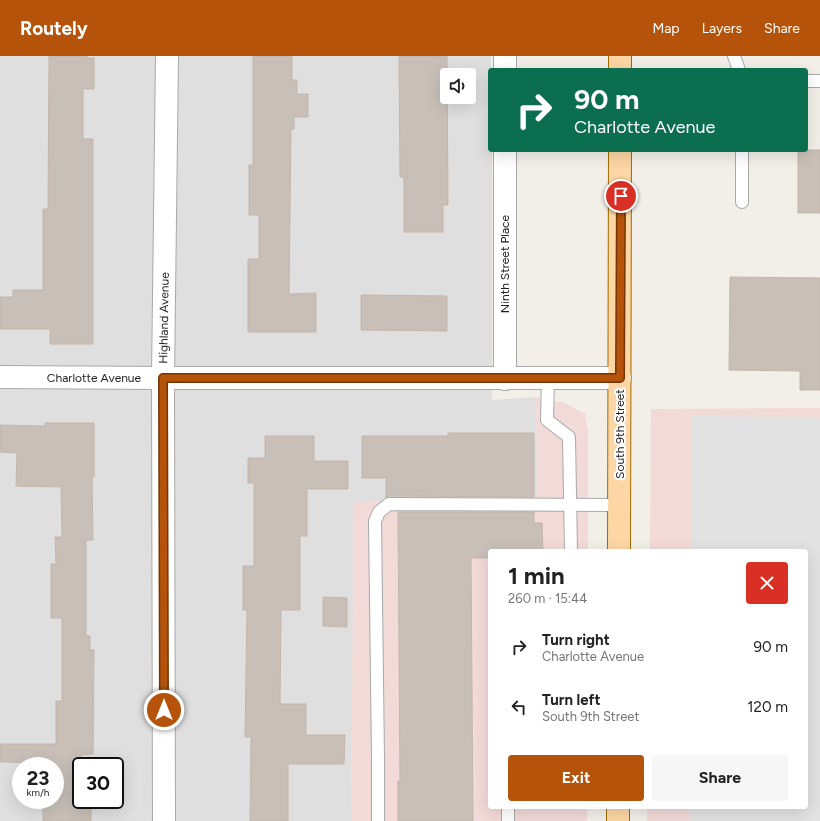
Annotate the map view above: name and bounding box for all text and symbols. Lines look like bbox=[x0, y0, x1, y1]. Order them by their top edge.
text: Routely bbox=[20, 17, 88, 40]
text: Map bbox=[652, 20, 680, 37]
text: Layers bbox=[702, 20, 742, 37]
text: Share bbox=[764, 20, 800, 37]
map controls bbox=[440, 68, 476, 104]
button: sound bbox=[440, 68, 476, 104]
text: 90 m bbox=[574, 82, 639, 116]
icon: right bbox=[508, 84, 560, 136]
text: Charlotte Avenue bbox=[574, 116, 715, 138]
pin bbox=[604, 179, 638, 213]
icon: arrive bbox=[610, 185, 632, 207]
street label: Ninth Street Place bbox=[498, 214, 512, 313]
street label: Highland Avenue bbox=[156, 272, 172, 364]
street label: Charlotte Avenue bbox=[47, 371, 142, 385]
street label: South 9th Street bbox=[613, 389, 627, 479]
text: 1 min bbox=[508, 561, 565, 590]
button: close bbox=[746, 562, 788, 604]
text: 260 m · 15:44 bbox=[508, 591, 587, 606]
text: Turn right bbox=[542, 631, 610, 649]
icon: right bbox=[508, 636, 530, 658]
text: 90 m bbox=[753, 638, 788, 656]
text: Charlotte Avenue bbox=[542, 649, 644, 664]
position arrow bbox=[143, 689, 185, 731]
text: Turn left bbox=[542, 691, 600, 709]
icon: left bbox=[508, 696, 530, 718]
text: 120 m bbox=[747, 698, 788, 716]
text: South 9th Street bbox=[542, 709, 639, 724]
button: Exit bbox=[508, 755, 644, 801]
button: Share bbox=[652, 755, 788, 801]
speed limit sign: 30 bbox=[72, 757, 124, 809]
text: 23 bbox=[27, 766, 49, 790]
text: km/h bbox=[27, 786, 49, 799]

